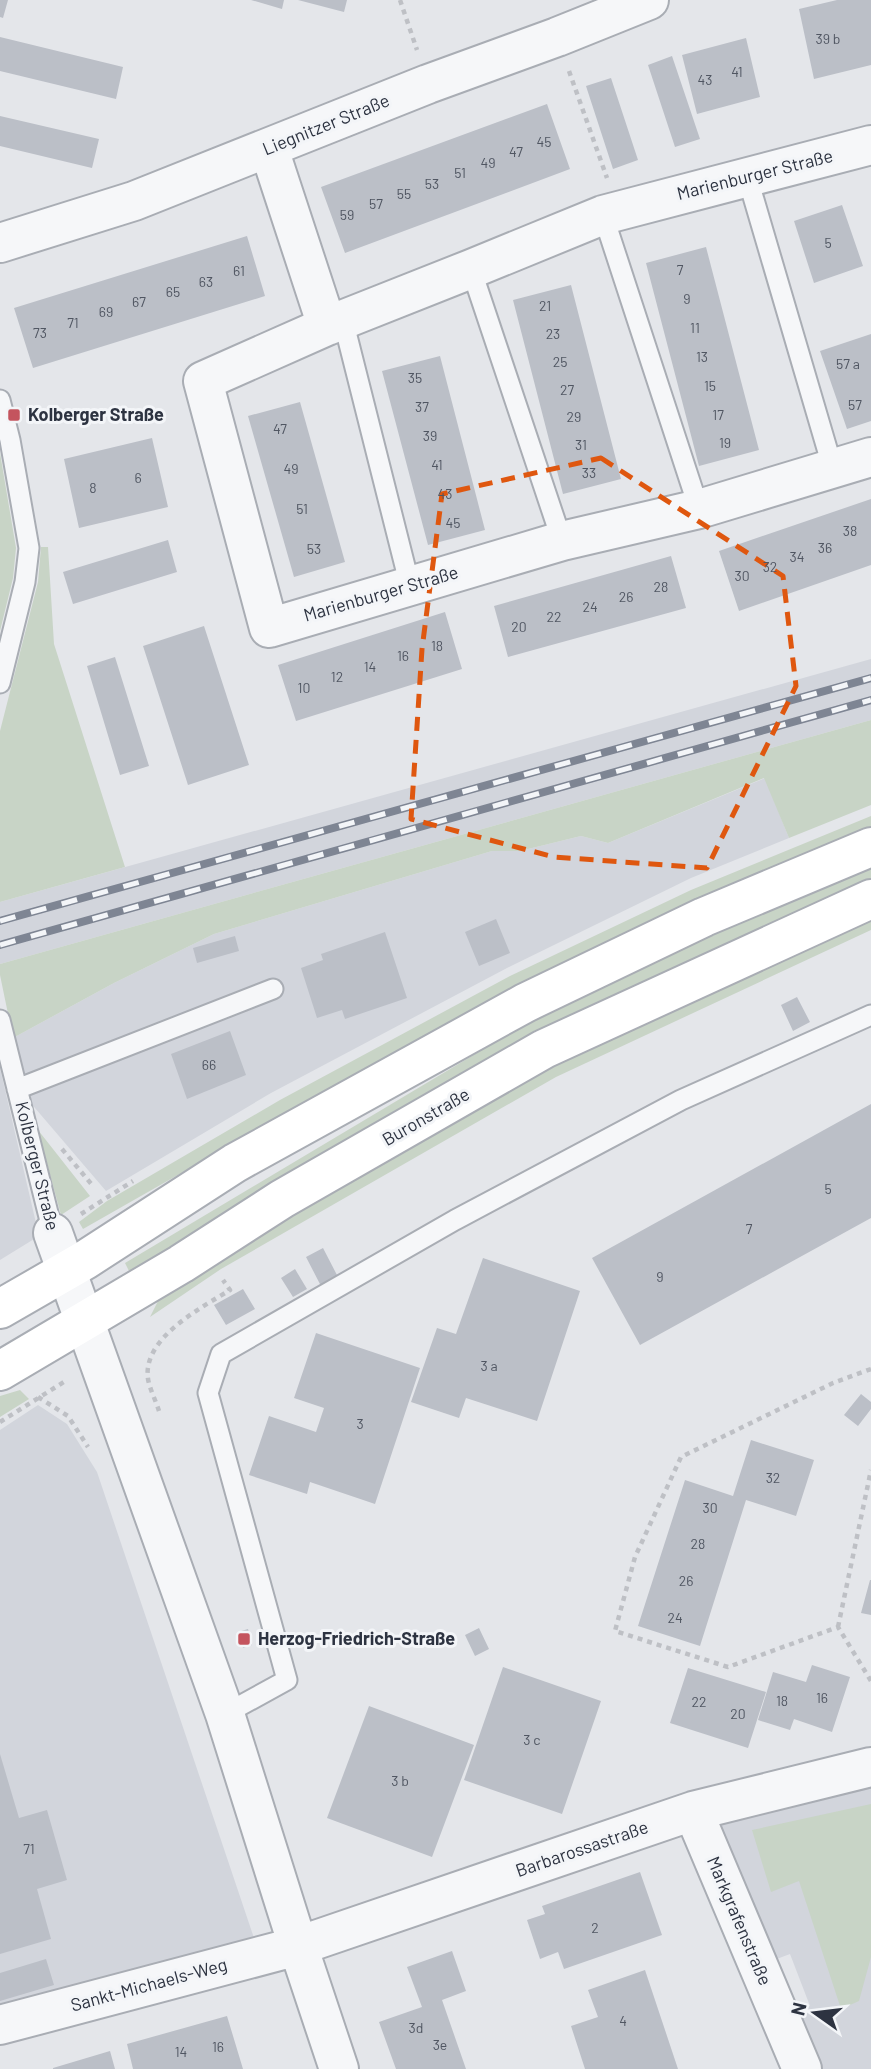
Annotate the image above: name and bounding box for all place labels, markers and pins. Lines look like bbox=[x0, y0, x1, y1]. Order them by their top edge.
place label: Kolberger Straße bbox=[28, 403, 164, 425]
marker: Kolberger Straße bbox=[6, 407, 22, 423]
place label: Herzog-Friedrich-Straße bbox=[258, 1627, 455, 1649]
marker: Herzog-Friedrich-Straße bbox=[236, 1631, 252, 1647]

